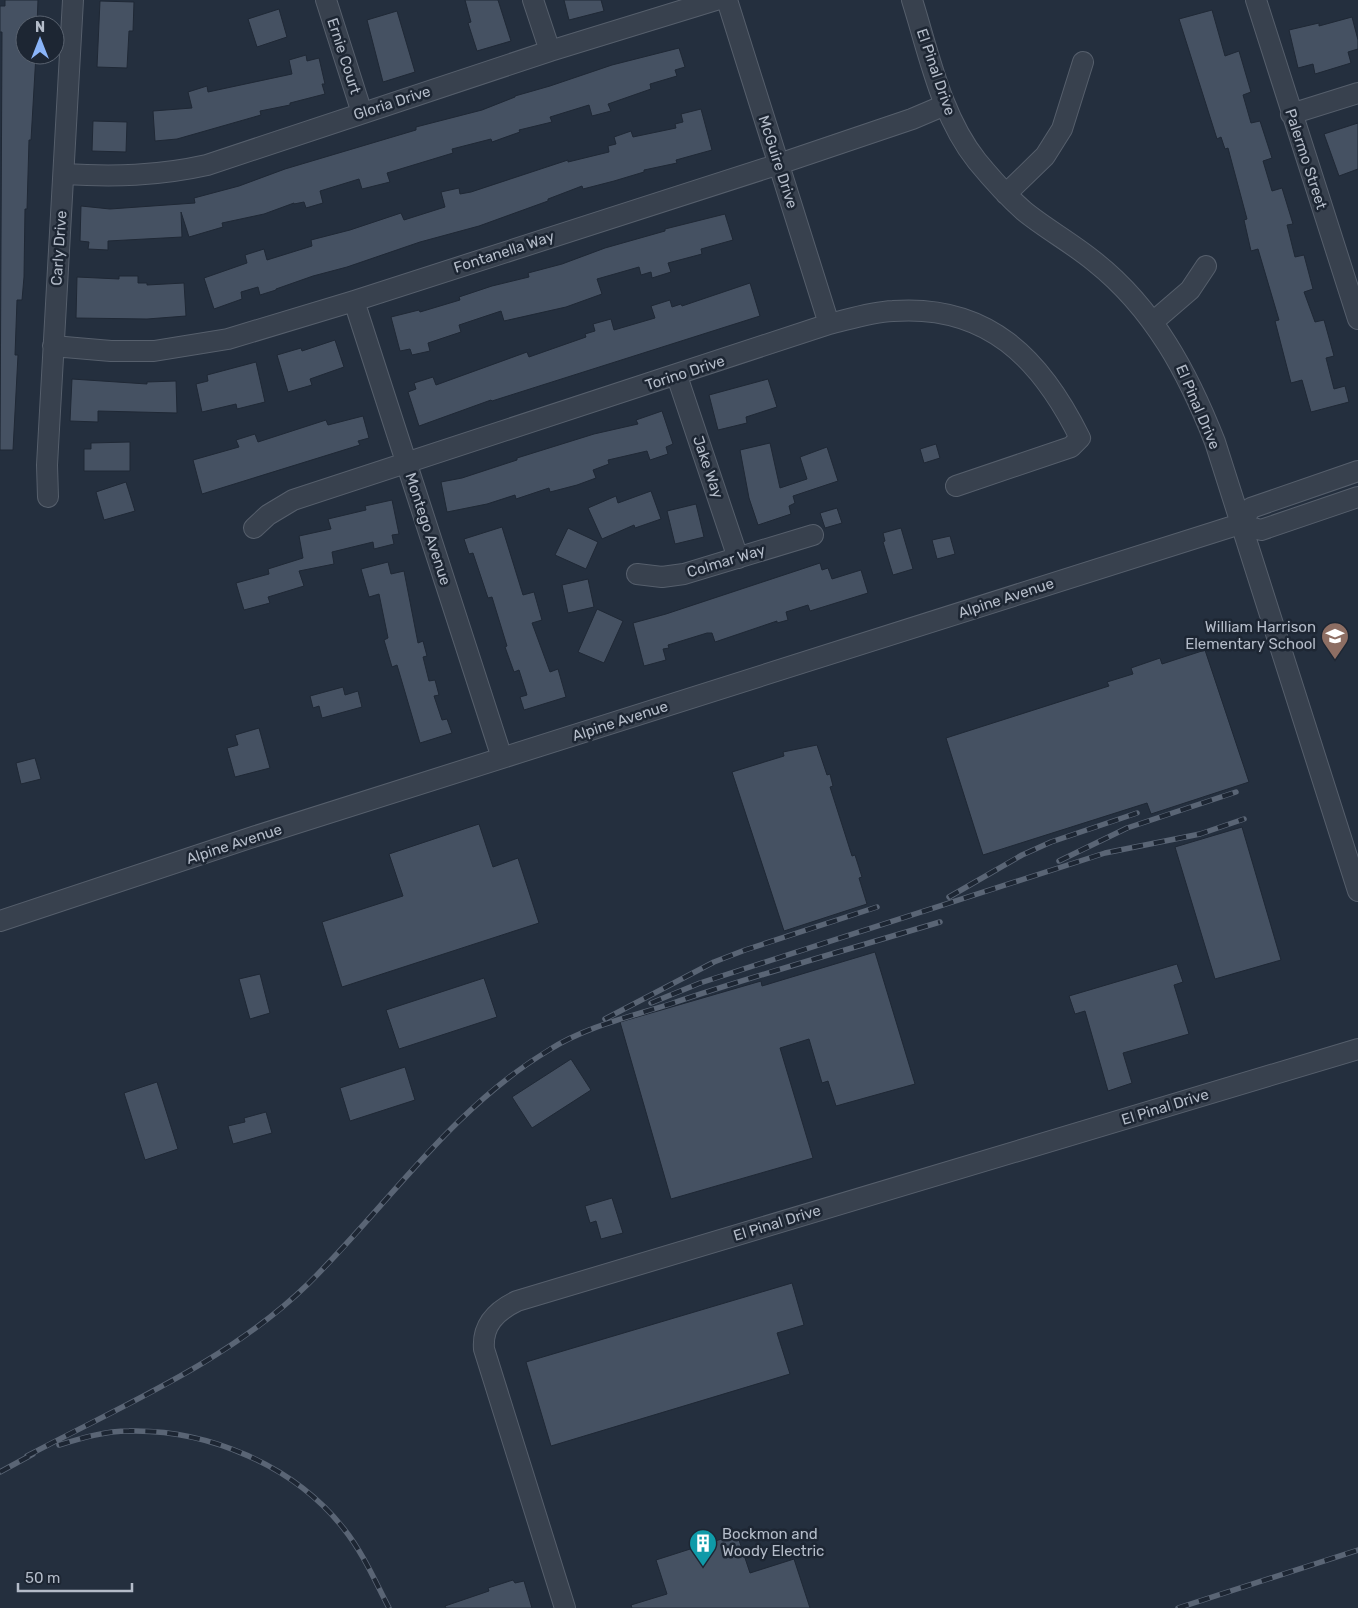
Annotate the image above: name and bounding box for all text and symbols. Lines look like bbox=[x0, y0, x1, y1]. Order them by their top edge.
north arrow bbox=[15, 15, 65, 65]
street label: Ernie Court bbox=[323, 16, 365, 96]
text: N bbox=[35, 19, 45, 36]
street label: El Pinal Drive bbox=[913, 26, 959, 118]
street label: Gloria Drive bbox=[351, 82, 433, 124]
street label: Palermo Street bbox=[1281, 107, 1331, 212]
street label: McGuire Drive bbox=[754, 113, 802, 211]
street label: Carly Drive bbox=[47, 210, 71, 286]
street label: Fontanella Way bbox=[451, 227, 557, 277]
street label: Torino Drive bbox=[643, 352, 727, 394]
street label: El Pinal Drive bbox=[1172, 362, 1224, 452]
street label: Jake Way bbox=[689, 433, 727, 501]
street label: Montego Avenue bbox=[401, 471, 455, 587]
street label: Colmar Way bbox=[685, 541, 767, 581]
street label: Alpine Avenue bbox=[956, 574, 1056, 622]
place label: William Harrison Elementary School bbox=[1185, 618, 1316, 653]
school or university icon: William Harrison Elementary School bbox=[1320, 621, 1350, 660]
street label: Alpine Avenue bbox=[570, 697, 670, 745]
street label: Alpine Avenue bbox=[184, 820, 284, 868]
street label: El Pinal Drive bbox=[1119, 1085, 1211, 1129]
street label: El Pinal Drive bbox=[731, 1201, 823, 1245]
place label: Bockmon and Woody Electric bbox=[722, 1525, 824, 1560]
building icon: Bockmon and Woody Electric bbox=[688, 1528, 718, 1567]
scale bar bbox=[18, 1560, 131, 1592]
text: 50 m bbox=[25, 1569, 60, 1587]

